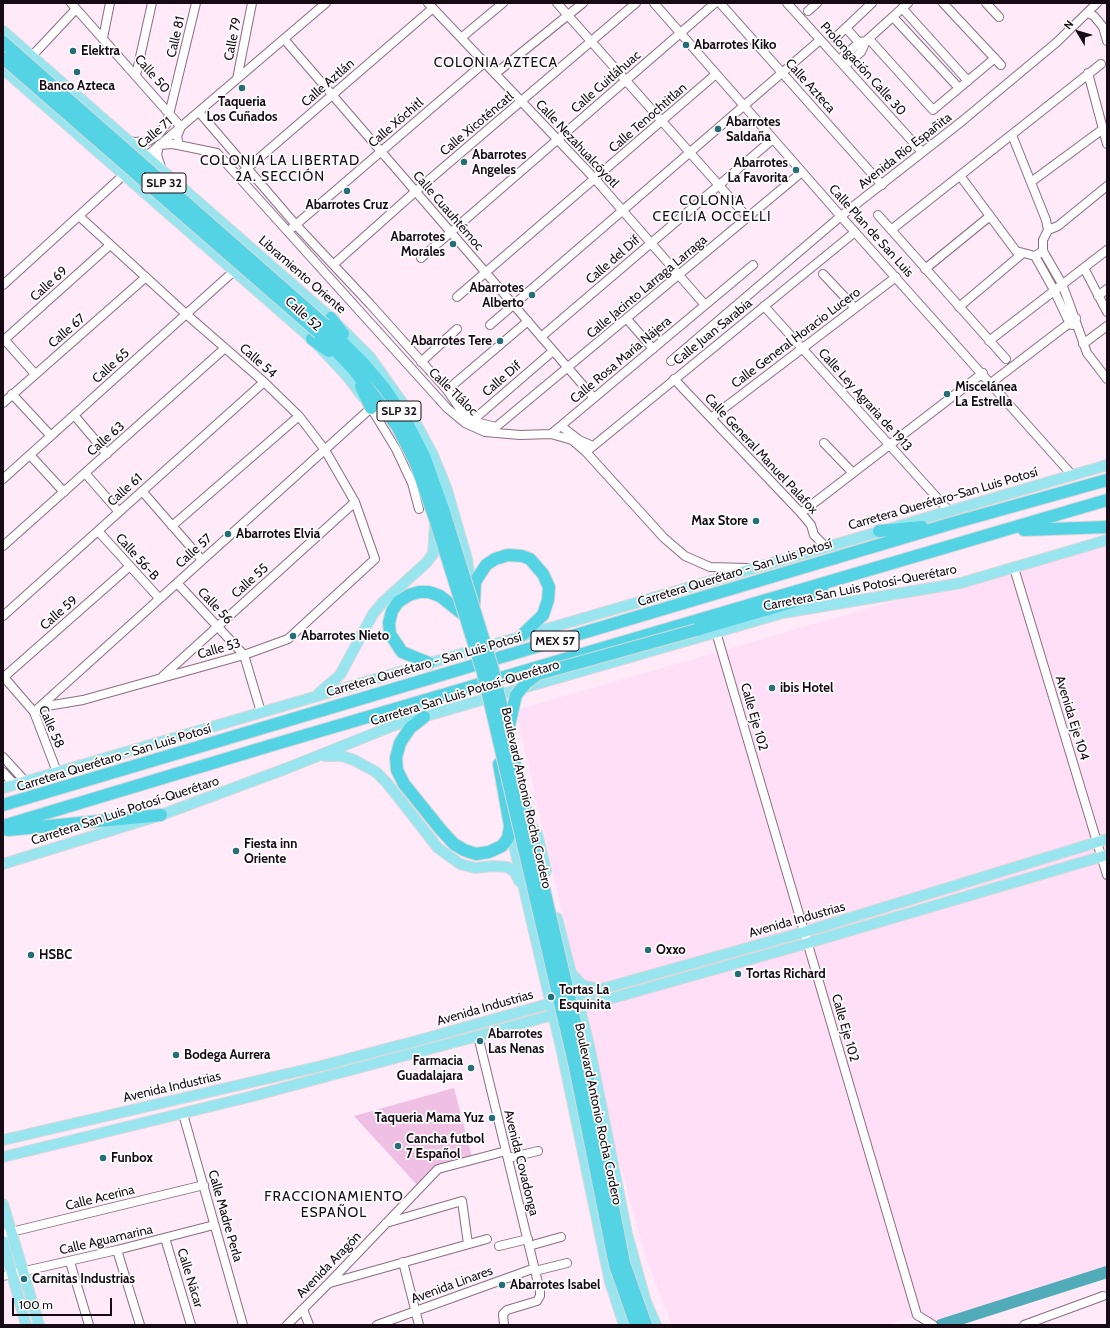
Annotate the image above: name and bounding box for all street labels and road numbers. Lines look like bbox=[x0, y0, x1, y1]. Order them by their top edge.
street label: Calle 81 bbox=[164, 15, 188, 59]
street label: Calle 79 bbox=[221, 16, 245, 62]
street label: Prolongación Calle 30 bbox=[817, 19, 909, 119]
street label: Calle Cuitláhuac bbox=[568, 48, 644, 116]
street label: Calle 50 bbox=[131, 52, 173, 96]
street label: Calle Aztlán bbox=[298, 56, 358, 110]
street label: Calle Azteca bbox=[782, 56, 838, 116]
street label: Calle Tenochtitlan bbox=[606, 80, 690, 156]
street label: Calle Xicoténcatl bbox=[437, 89, 517, 159]
street label: Calle Xóchitl bbox=[365, 95, 427, 151]
street label: Calle Nezahualcóyotl bbox=[532, 97, 622, 191]
street label: Avenida Río Españita bbox=[855, 110, 955, 192]
street label: Calle 71 bbox=[134, 114, 176, 152]
street label: Calle Cuauhtémoc bbox=[409, 168, 487, 254]
road number: SLP 32 bbox=[142, 173, 186, 193]
street label: Calle Plan de San Luis bbox=[825, 182, 917, 280]
street label: Calle del Dif bbox=[583, 232, 643, 288]
street label: Calle Jacinto Larraga Larraga bbox=[584, 232, 710, 342]
street label: Libramiento Oriente bbox=[255, 233, 349, 317]
street label: Calle 69 bbox=[27, 263, 71, 305]
street label: Calle General Horacio Lucero bbox=[728, 284, 864, 392]
street label: Calle 52 bbox=[282, 294, 324, 334]
street label: Calle Juan Sarabia bbox=[671, 296, 755, 368]
street label: Calle 67 bbox=[45, 311, 89, 351]
street label: Calle Rosa María Nájera bbox=[567, 313, 675, 407]
street label: Calle 54 bbox=[236, 341, 280, 381]
street label: Calle 65 bbox=[89, 345, 133, 387]
street label: Calle Ley Agraria de 1913 bbox=[815, 345, 915, 455]
street label: Calle Dif bbox=[479, 358, 525, 400]
street label: Calle Tláloc bbox=[425, 365, 481, 419]
street label: Calle General Manuel Palafox bbox=[701, 391, 821, 517]
road number: SLP 32 bbox=[377, 401, 421, 421]
street label: Calle 63 bbox=[84, 419, 128, 459]
street label: Carretera Querétaro-San Luis Potosí bbox=[846, 464, 1040, 534]
street label: Calle 61 bbox=[104, 470, 146, 510]
street label: Calle 56-B bbox=[112, 530, 162, 584]
street label: Calle 57 bbox=[173, 531, 215, 571]
street label: Carretera Querétaro - San Luis Potosí bbox=[636, 536, 834, 610]
street label: Calle 55 bbox=[228, 560, 272, 602]
street label: Carretera San Luis Potosí-Querétaro bbox=[762, 562, 958, 614]
street label: Calle 56 bbox=[194, 584, 236, 628]
street label: Calle 59 bbox=[37, 593, 81, 633]
street label: Carretera Querétaro - San Luis Potosí bbox=[325, 630, 523, 700]
road number: MEX 57 bbox=[531, 631, 579, 651]
street label: Calle 53 bbox=[196, 635, 242, 663]
street label: Carretera San Luis Potosí-Querétaro bbox=[369, 657, 561, 729]
street label: Avenida Eje 104 bbox=[1052, 674, 1092, 762]
street label: Calle Eje 102 bbox=[737, 681, 771, 753]
street label: Calle 58 bbox=[35, 703, 67, 751]
street label: Boulevard Antonio Rocha Cordero bbox=[498, 706, 554, 890]
street label: Carretera Querétaro - San Luis Potosí bbox=[15, 721, 213, 795]
street label: Carretera San Luis Potosí-Querétaro bbox=[29, 773, 221, 849]
street label: Avenida Industrias bbox=[747, 899, 847, 941]
street label: Avenida Industrias bbox=[435, 987, 535, 1029]
street label: Calle Eje 102 bbox=[828, 992, 862, 1064]
street label: Boulevard Antonio Rocha Cordero bbox=[571, 1022, 625, 1206]
street label: Avenida Industrias bbox=[122, 1068, 222, 1106]
street label: Avenida Covadonga bbox=[500, 1108, 542, 1218]
street label: Calle Madre Perla bbox=[204, 1168, 246, 1264]
street label: Calle Acerina bbox=[64, 1182, 136, 1214]
street label: Calle Aguamarina bbox=[58, 1222, 154, 1258]
street label: Avenida Aragón bbox=[294, 1229, 364, 1301]
street label: Calle Nácar bbox=[174, 1246, 206, 1310]
street label: Avenida Linares bbox=[409, 1263, 495, 1307]

